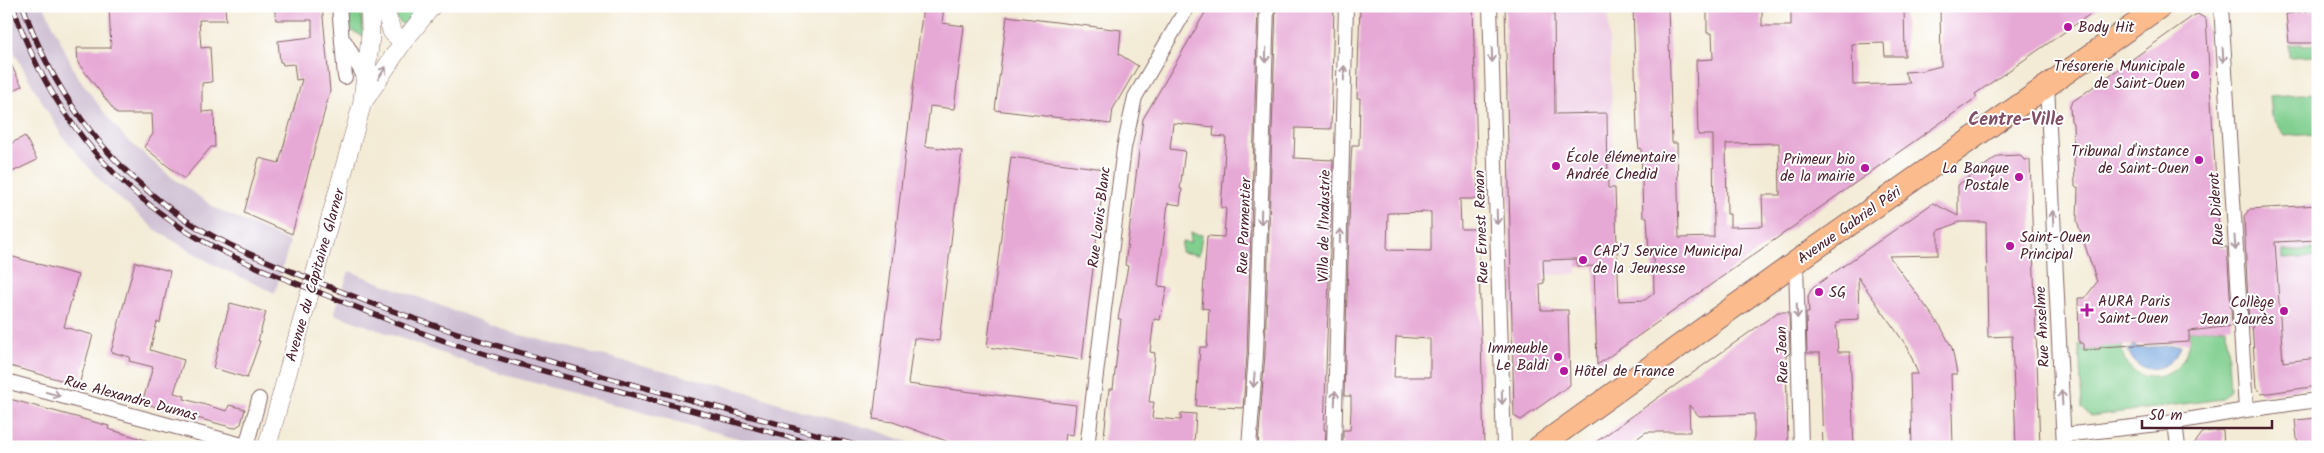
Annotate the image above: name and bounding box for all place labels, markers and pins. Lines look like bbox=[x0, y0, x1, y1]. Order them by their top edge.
place label: Body Hit bbox=[2078, 16, 2135, 40]
marker: Body Hit bbox=[2062, 21, 2074, 33]
place label: Trésorerie Municipale de Saint-Ouen bbox=[2054, 55, 2185, 96]
marker: Trésorerie Municipale de Saint-Ouen bbox=[2189, 69, 2201, 81]
place label: Tribunal d'instance de Saint-Ouen bbox=[2071, 140, 2189, 181]
place label: École élémentaire Andrée Chedid bbox=[1566, 146, 1677, 187]
place label: Primeur bio de la mairie bbox=[1780, 148, 1855, 189]
marker: Tribunal d'instance de Saint-Ouen bbox=[2193, 154, 2205, 166]
place label: La Banque Postale bbox=[1942, 157, 2009, 198]
marker: École élémentaire Andrée Chedid bbox=[1550, 160, 1562, 172]
marker: Primeur bio de la mairie bbox=[1859, 162, 1871, 174]
marker: La Banque Postale bbox=[2013, 171, 2025, 183]
place label: Saint-Ouen Principal bbox=[2020, 226, 2090, 267]
place label: CAP'J Service Municipal de la Jeunesse bbox=[1593, 240, 1743, 281]
marker: Saint-Ouen Principal bbox=[2004, 240, 2016, 252]
marker: CAP'J Service Municipal de la Jeunesse bbox=[1577, 254, 1589, 266]
place label: SG bbox=[1829, 281, 1846, 305]
marker: SG bbox=[1813, 286, 1825, 298]
place label: AURA Paris Saint-Ouen bbox=[2098, 290, 2171, 331]
place label: Collège Jean Jaurès bbox=[2200, 291, 2275, 332]
marker: AURA Paris Saint-Ouen bbox=[2080, 303, 2094, 317]
marker: Collège Jean Jaurès bbox=[2278, 305, 2290, 317]
place label: Immeuble Le Baldi bbox=[1487, 337, 1549, 378]
marker: Immeuble Le Baldi bbox=[1552, 351, 1564, 363]
place label: Hôtel de France bbox=[1574, 360, 1675, 384]
marker: Hôtel de France bbox=[1558, 365, 1570, 377]

